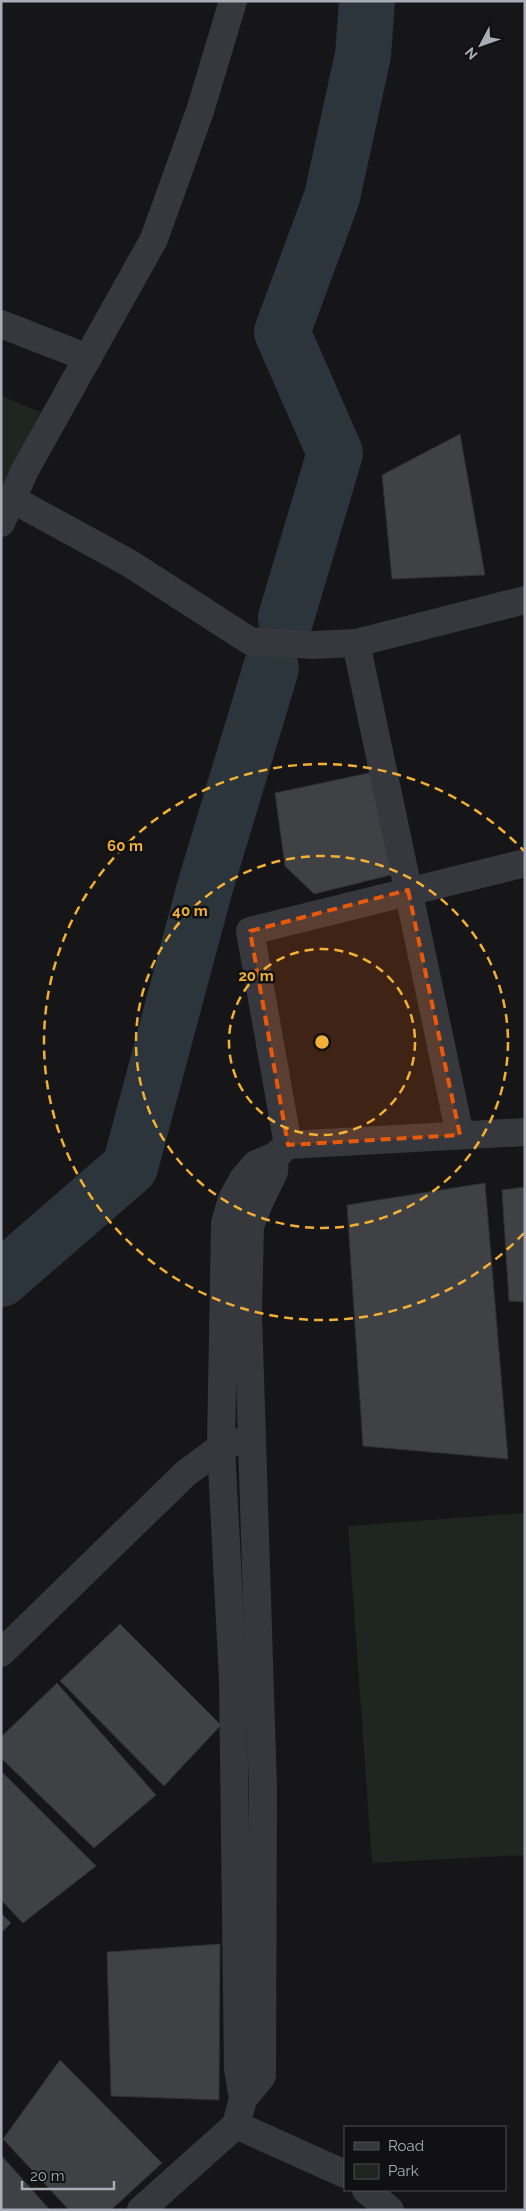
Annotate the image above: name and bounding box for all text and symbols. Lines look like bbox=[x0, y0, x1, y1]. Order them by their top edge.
north arrow bbox=[456, 20, 506, 70]
text: N bbox=[462, 44, 481, 63]
text: 60 m bbox=[107, 837, 143, 855]
text: 40 m bbox=[172, 902, 208, 920]
text: 20 m bbox=[238, 967, 274, 985]
centre of rings bbox=[313, 1033, 331, 1051]
legend bbox=[344, 2126, 506, 2191]
text: Road bbox=[388, 2137, 424, 2155]
scale bar bbox=[22, 2158, 115, 2190]
text: Park bbox=[388, 2162, 419, 2180]
text: 20 m bbox=[30, 2167, 65, 2185]

